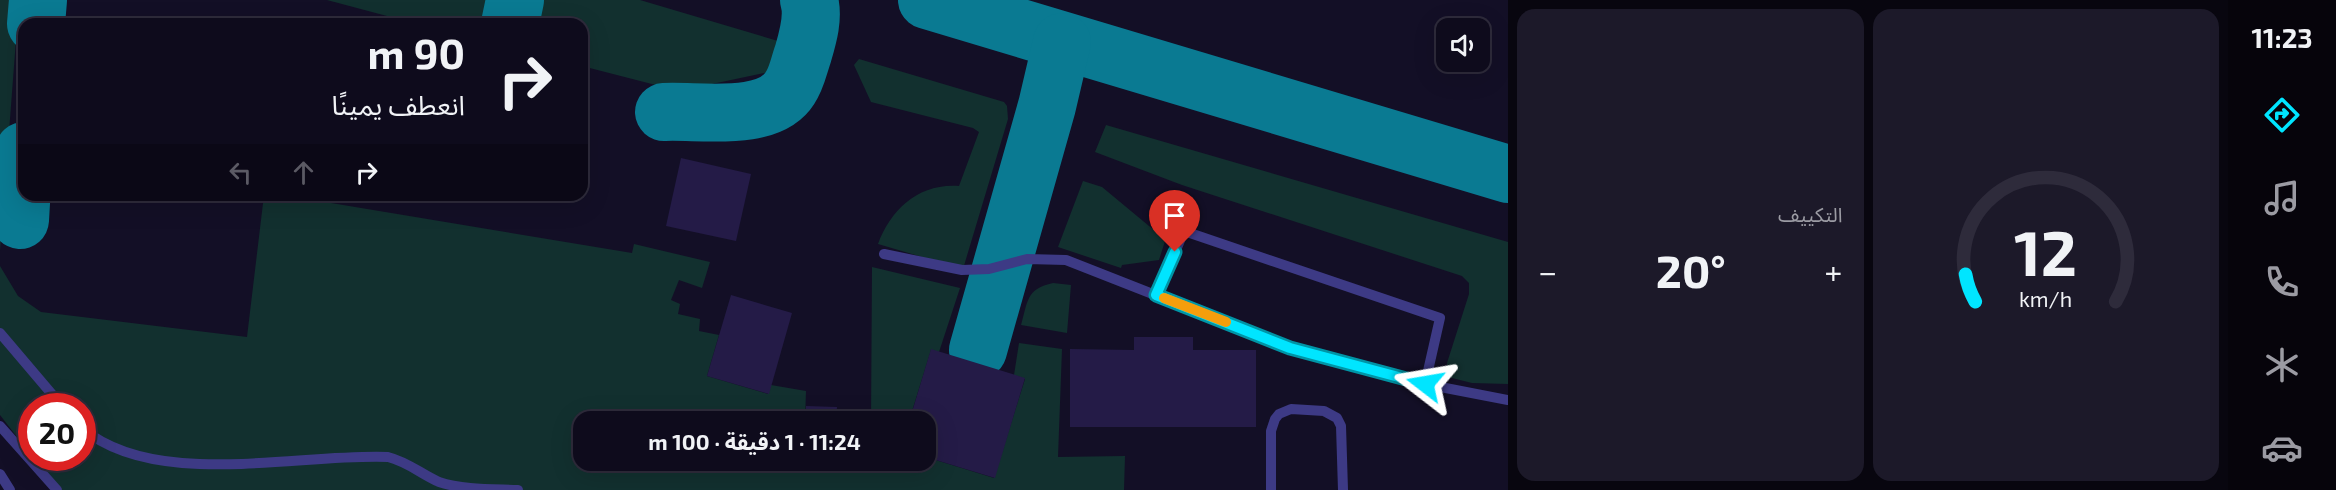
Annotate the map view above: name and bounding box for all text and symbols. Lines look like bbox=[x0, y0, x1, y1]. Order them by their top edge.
map controls bbox=[1436, 18, 1490, 72]
button: sound bbox=[1436, 18, 1490, 72]
text: 11:23 bbox=[2251, 21, 2313, 53]
text: 90 m bbox=[368, 27, 465, 77]
icon: right bbox=[486, 42, 564, 120]
text: انعطف يمينًا bbox=[332, 88, 465, 120]
icon: directions bbox=[2261, 94, 2303, 136]
icon: left bbox=[224, 156, 257, 189]
icon: ahead bbox=[287, 156, 320, 189]
icon: right bbox=[350, 156, 383, 189]
icon: music bbox=[2261, 177, 2303, 219]
pin bbox=[1149, 190, 1200, 252]
icon: arrive bbox=[1158, 199, 1191, 232]
text: التكييف bbox=[1778, 202, 1843, 226]
text: 12 bbox=[2014, 214, 2077, 289]
text: 20° bbox=[1656, 243, 1726, 297]
text: − bbox=[1538, 251, 1557, 291]
text: + bbox=[1824, 251, 1843, 291]
icon: phone bbox=[2261, 261, 2303, 303]
text: km/h bbox=[2019, 286, 2072, 311]
icon: climate bbox=[2261, 344, 2303, 386]
position arrow bbox=[1393, 352, 1457, 416]
speed limit sign: 20 bbox=[18, 393, 96, 471]
icon: car bbox=[2261, 427, 2303, 469]
text: 11:24 · 1 دقيقة · 100 m bbox=[648, 428, 861, 454]

